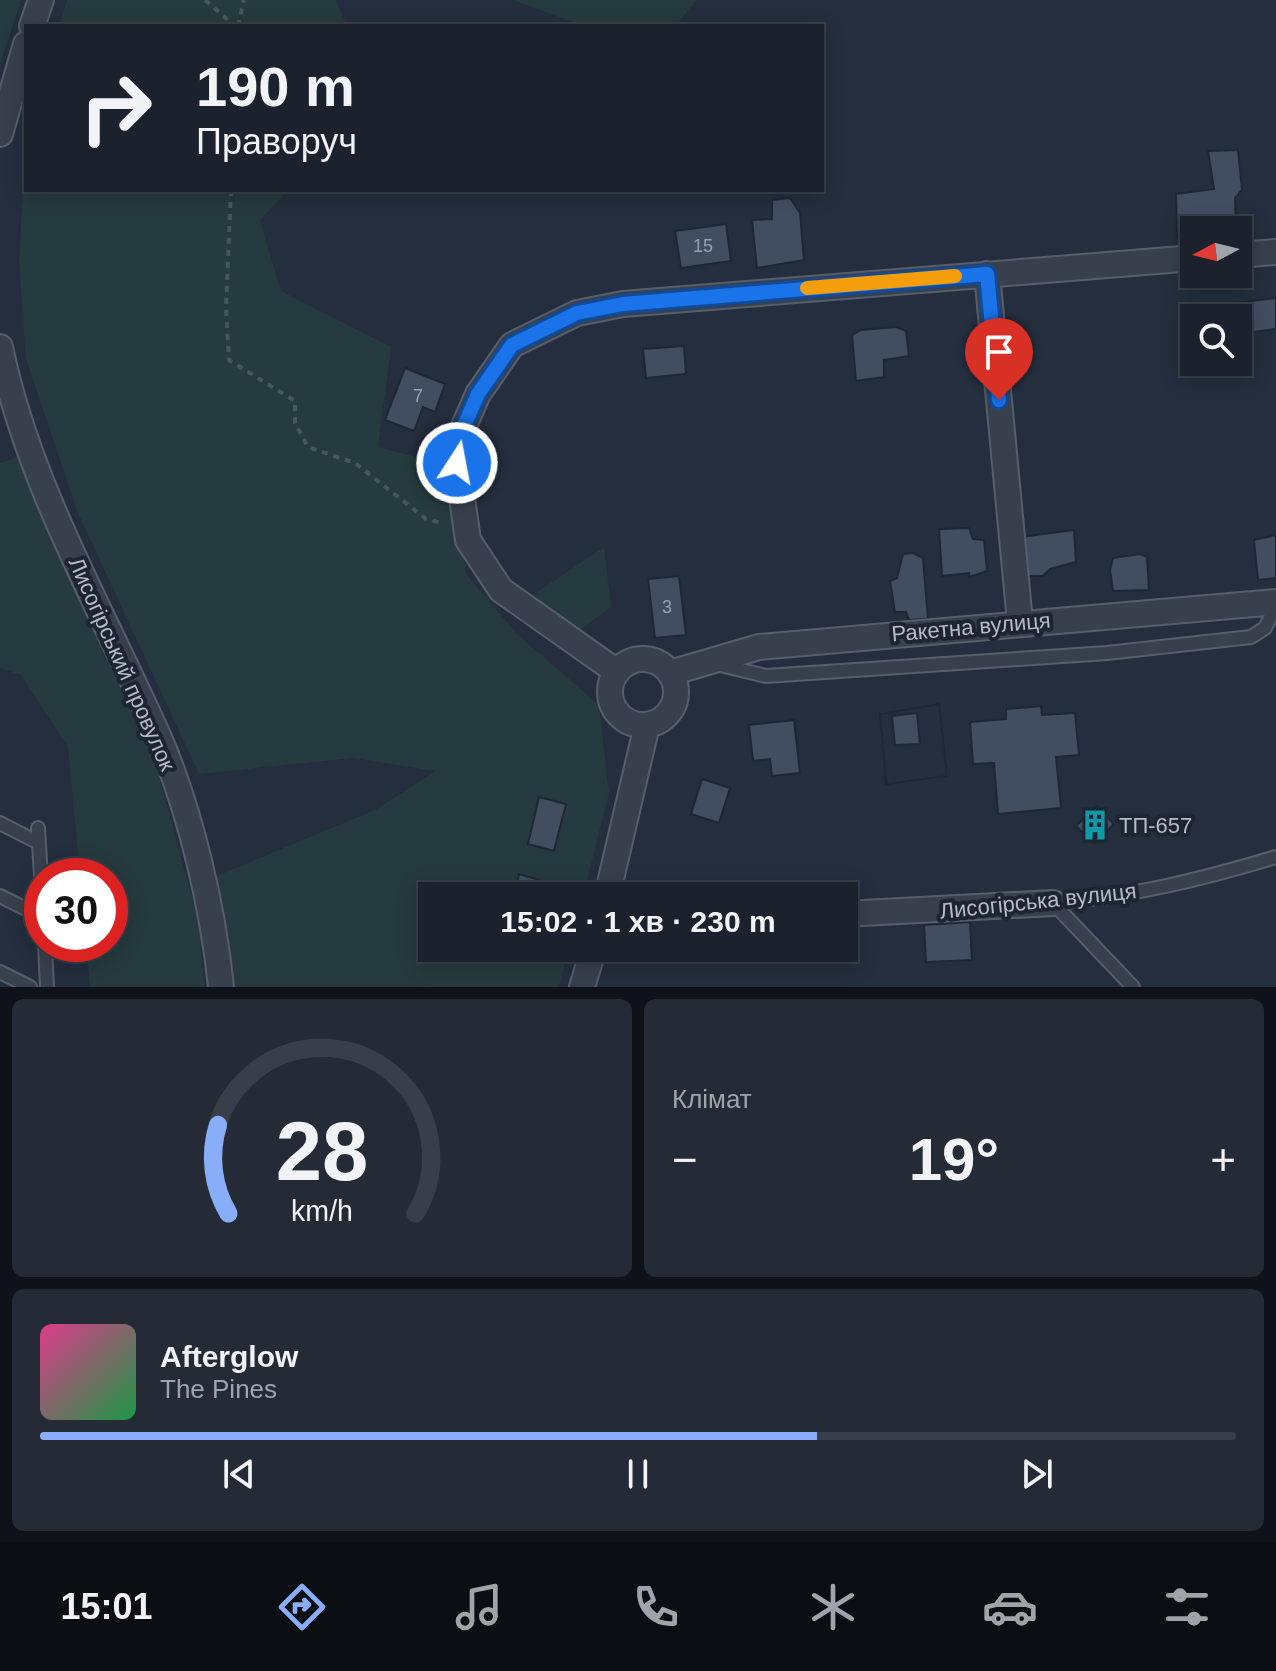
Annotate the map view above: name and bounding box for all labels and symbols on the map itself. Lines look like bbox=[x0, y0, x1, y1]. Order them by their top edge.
north arrow bbox=[1180, 216, 1252, 288]
house number: 15 bbox=[693, 236, 713, 256]
pin bbox=[965, 318, 1033, 400]
house number: 7 bbox=[413, 386, 423, 406]
position arrow bbox=[415, 421, 499, 505]
street label: Лисогірський провулок bbox=[64, 553, 181, 775]
house number: 3 bbox=[662, 597, 672, 617]
street label: Ракетна вулиця bbox=[890, 608, 1052, 646]
building icon: ТП-657 bbox=[1078, 808, 1112, 842]
place label: ТП-657 bbox=[1119, 813, 1192, 838]
speed limit sign: 30 bbox=[24, 858, 128, 962]
street label: Лисогірська вулиця bbox=[938, 878, 1138, 924]

